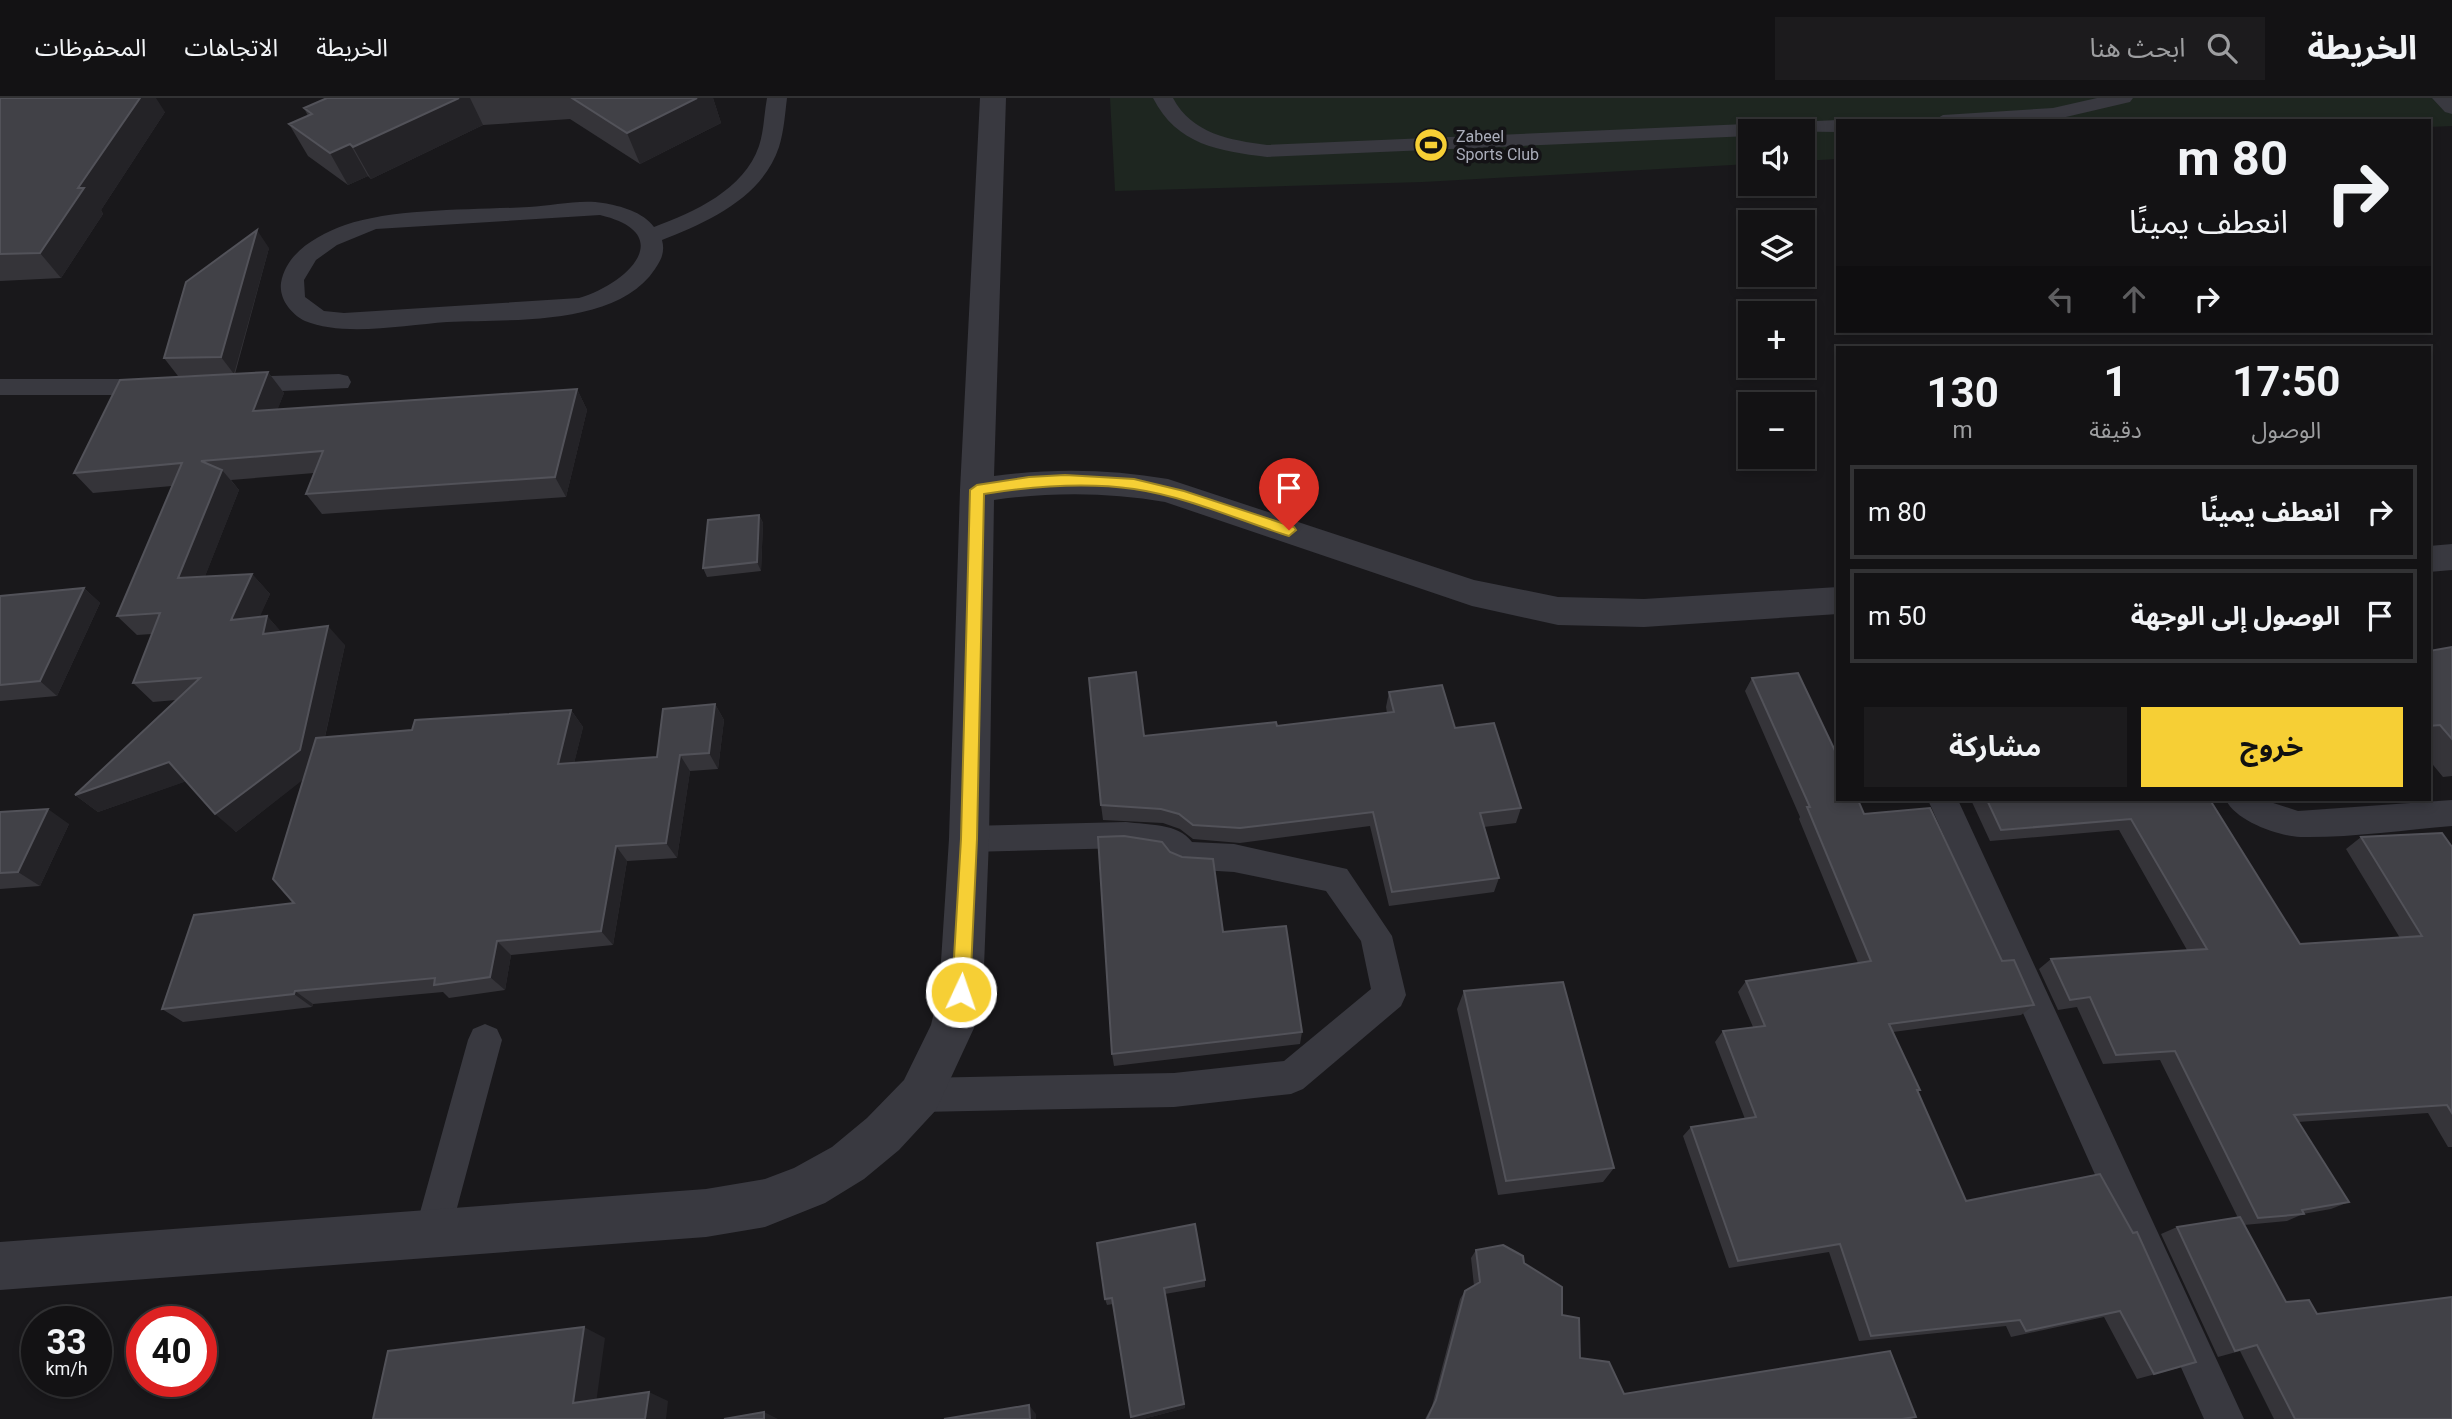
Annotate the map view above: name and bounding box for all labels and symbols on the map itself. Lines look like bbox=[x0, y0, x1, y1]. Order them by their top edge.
sports icon: Zabeel Sports Club bbox=[1412, 126, 1450, 164]
place label: Zabeel Sports Club bbox=[1456, 127, 1539, 164]
pin bbox=[1259, 458, 1319, 530]
position arrow bbox=[924, 955, 998, 1029]
speed limit sign: 40 bbox=[126, 1306, 217, 1397]

